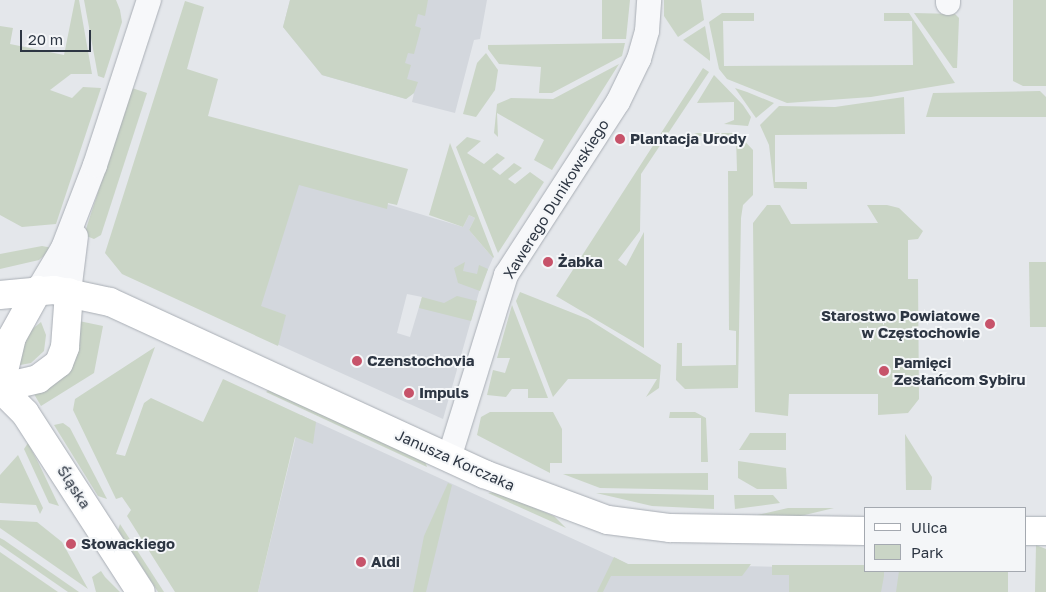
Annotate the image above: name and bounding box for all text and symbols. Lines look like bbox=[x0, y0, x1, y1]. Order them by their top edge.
scale bar bbox=[22, 20, 94, 52]
text: 20 m bbox=[28, 30, 63, 48]
street label: Xawerego Dunikowskiego bbox=[499, 116, 613, 282]
place label: Plantacja Urody bbox=[630, 130, 747, 148]
marker: Plantacja Urody bbox=[614, 133, 626, 145]
place label: Żabka bbox=[558, 253, 603, 271]
marker: Żabka bbox=[542, 256, 554, 268]
place label: Starostwo Powiatowe w Częstochowie bbox=[821, 306, 980, 341]
marker: Starostwo Powiatowe w Częstochowie bbox=[984, 318, 996, 330]
place label: Czenstochovia bbox=[367, 352, 475, 370]
place label: Pamięci Zesłańcom Sybiru bbox=[894, 353, 1026, 388]
marker: Czenstochovia bbox=[351, 355, 363, 367]
marker: Pamięci Zesłańcom Sybiru bbox=[878, 365, 890, 377]
place label: Impuls bbox=[419, 384, 469, 402]
marker: Impuls bbox=[403, 387, 415, 399]
street label: Janusza Korczaka bbox=[393, 426, 517, 494]
street label: Śląska bbox=[53, 462, 95, 512]
legend bbox=[864, 507, 1026, 572]
text: Ulica bbox=[911, 518, 947, 536]
place label: Słowackiego bbox=[81, 535, 175, 553]
marker: Słowackiego bbox=[65, 538, 77, 550]
text: Park bbox=[911, 543, 943, 561]
place label: Aldi bbox=[371, 553, 400, 571]
marker: Aldi bbox=[355, 556, 367, 568]

